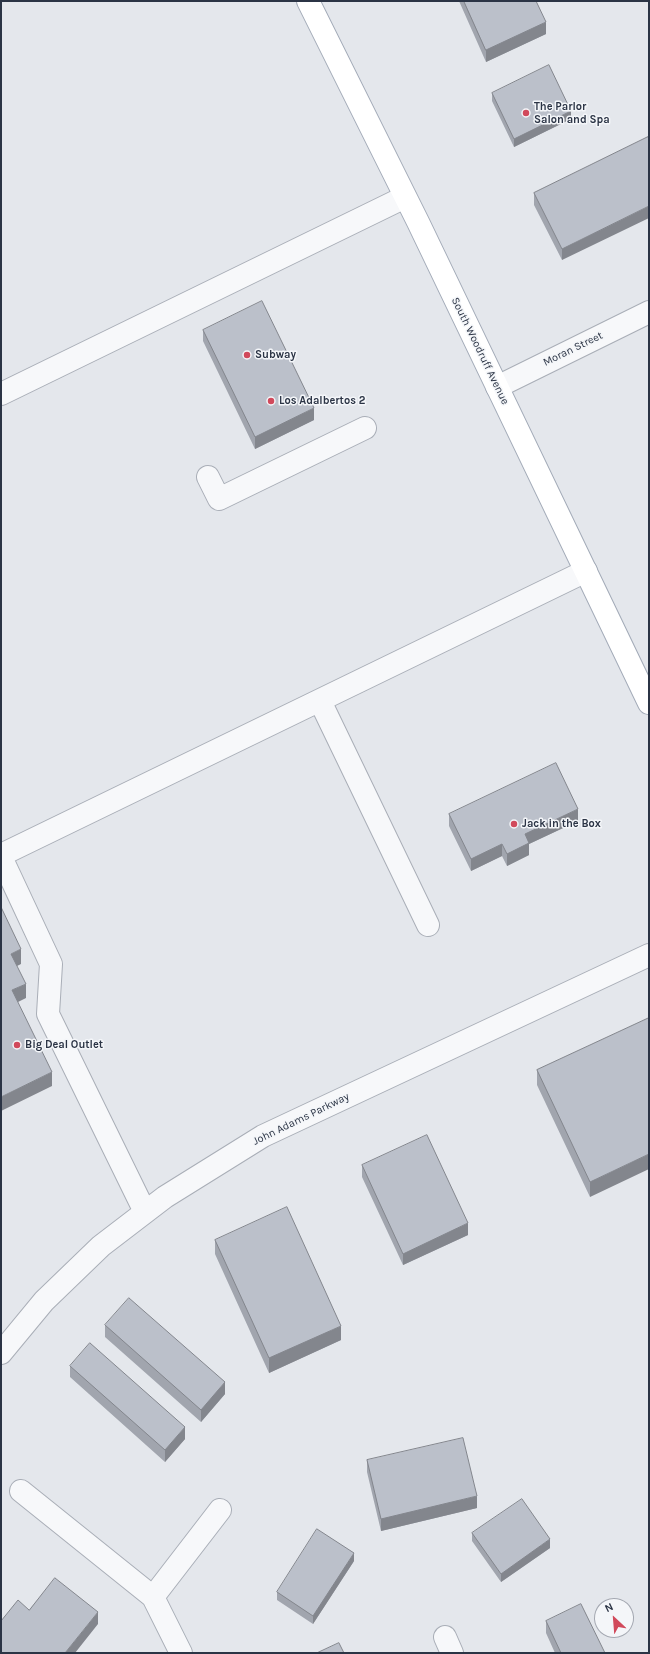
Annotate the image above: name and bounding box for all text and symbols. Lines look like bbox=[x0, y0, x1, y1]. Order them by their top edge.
place label: The Parlor Salon and Spa bbox=[534, 100, 610, 126]
marker: The Parlor Salon and Spa bbox=[521, 108, 531, 118]
street label: South Woodruff Avenue bbox=[448, 295, 512, 407]
street label: Moran Street bbox=[541, 329, 605, 369]
place label: Subway bbox=[255, 348, 296, 362]
marker: Subway bbox=[242, 350, 252, 360]
place label: Los Adalbertos 2 bbox=[279, 394, 365, 408]
marker: Los Adalbertos 2 bbox=[266, 396, 276, 406]
place label: Jack in the Box bbox=[522, 817, 601, 831]
marker: Jack in the Box bbox=[509, 819, 519, 829]
place label: Big Deal Outlet bbox=[25, 1038, 103, 1052]
marker: Big Deal Outlet bbox=[12, 1040, 22, 1050]
street label: John Adams Parkway bbox=[251, 1090, 351, 1148]
north arrow bbox=[594, 1598, 634, 1638]
text: N bbox=[603, 1600, 615, 1615]

